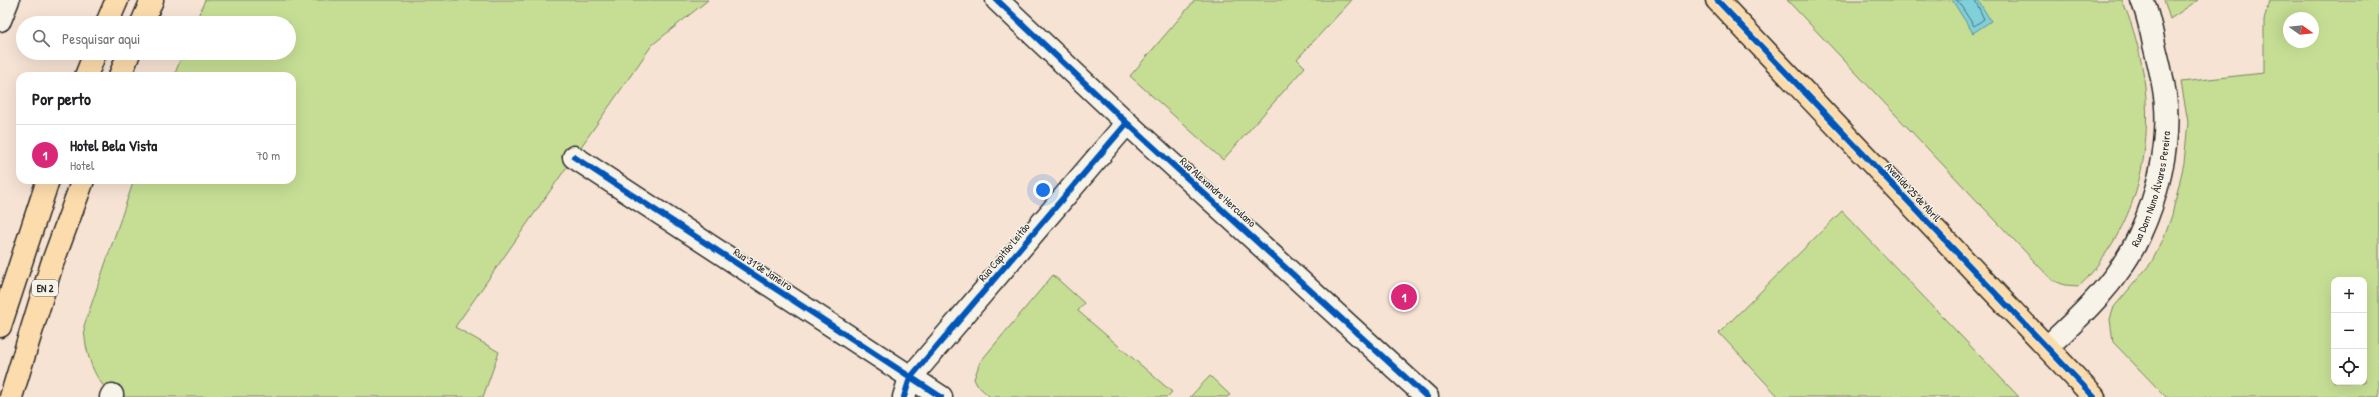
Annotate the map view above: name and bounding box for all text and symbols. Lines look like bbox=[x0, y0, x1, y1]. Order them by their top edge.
north arrow bbox=[2283, 12, 2319, 48]
search box bbox=[16, 16, 296, 60]
icon: search bbox=[30, 27, 52, 49]
text: Pesquisar aqui bbox=[62, 28, 140, 49]
text: Por perto bbox=[32, 87, 91, 110]
street label: Rua Dom Nuno Álvares Pereira bbox=[2128, 130, 2173, 249]
text: Hotel Bela Vista bbox=[70, 135, 157, 156]
text: 1 bbox=[43, 146, 47, 164]
text: 70 m bbox=[256, 146, 280, 164]
street label: Rua Alexandre Herculano bbox=[1177, 154, 1259, 230]
text: Hotel bbox=[70, 156, 94, 174]
street label: Avenida 25 de Abril bbox=[1882, 160, 1944, 225]
your location bbox=[1033, 180, 1053, 200]
street label: Rua Capitão Leitão bbox=[975, 219, 1033, 284]
street label: Rua 31 de Janeiro bbox=[731, 245, 796, 294]
map controls bbox=[2331, 277, 2367, 385]
button: + bbox=[2331, 277, 2367, 313]
road number: EN 2 bbox=[32, 280, 58, 296]
pin: 1 bbox=[1391, 282, 1417, 312]
button: − bbox=[2331, 313, 2367, 349]
button: locate bbox=[2331, 349, 2367, 385]

